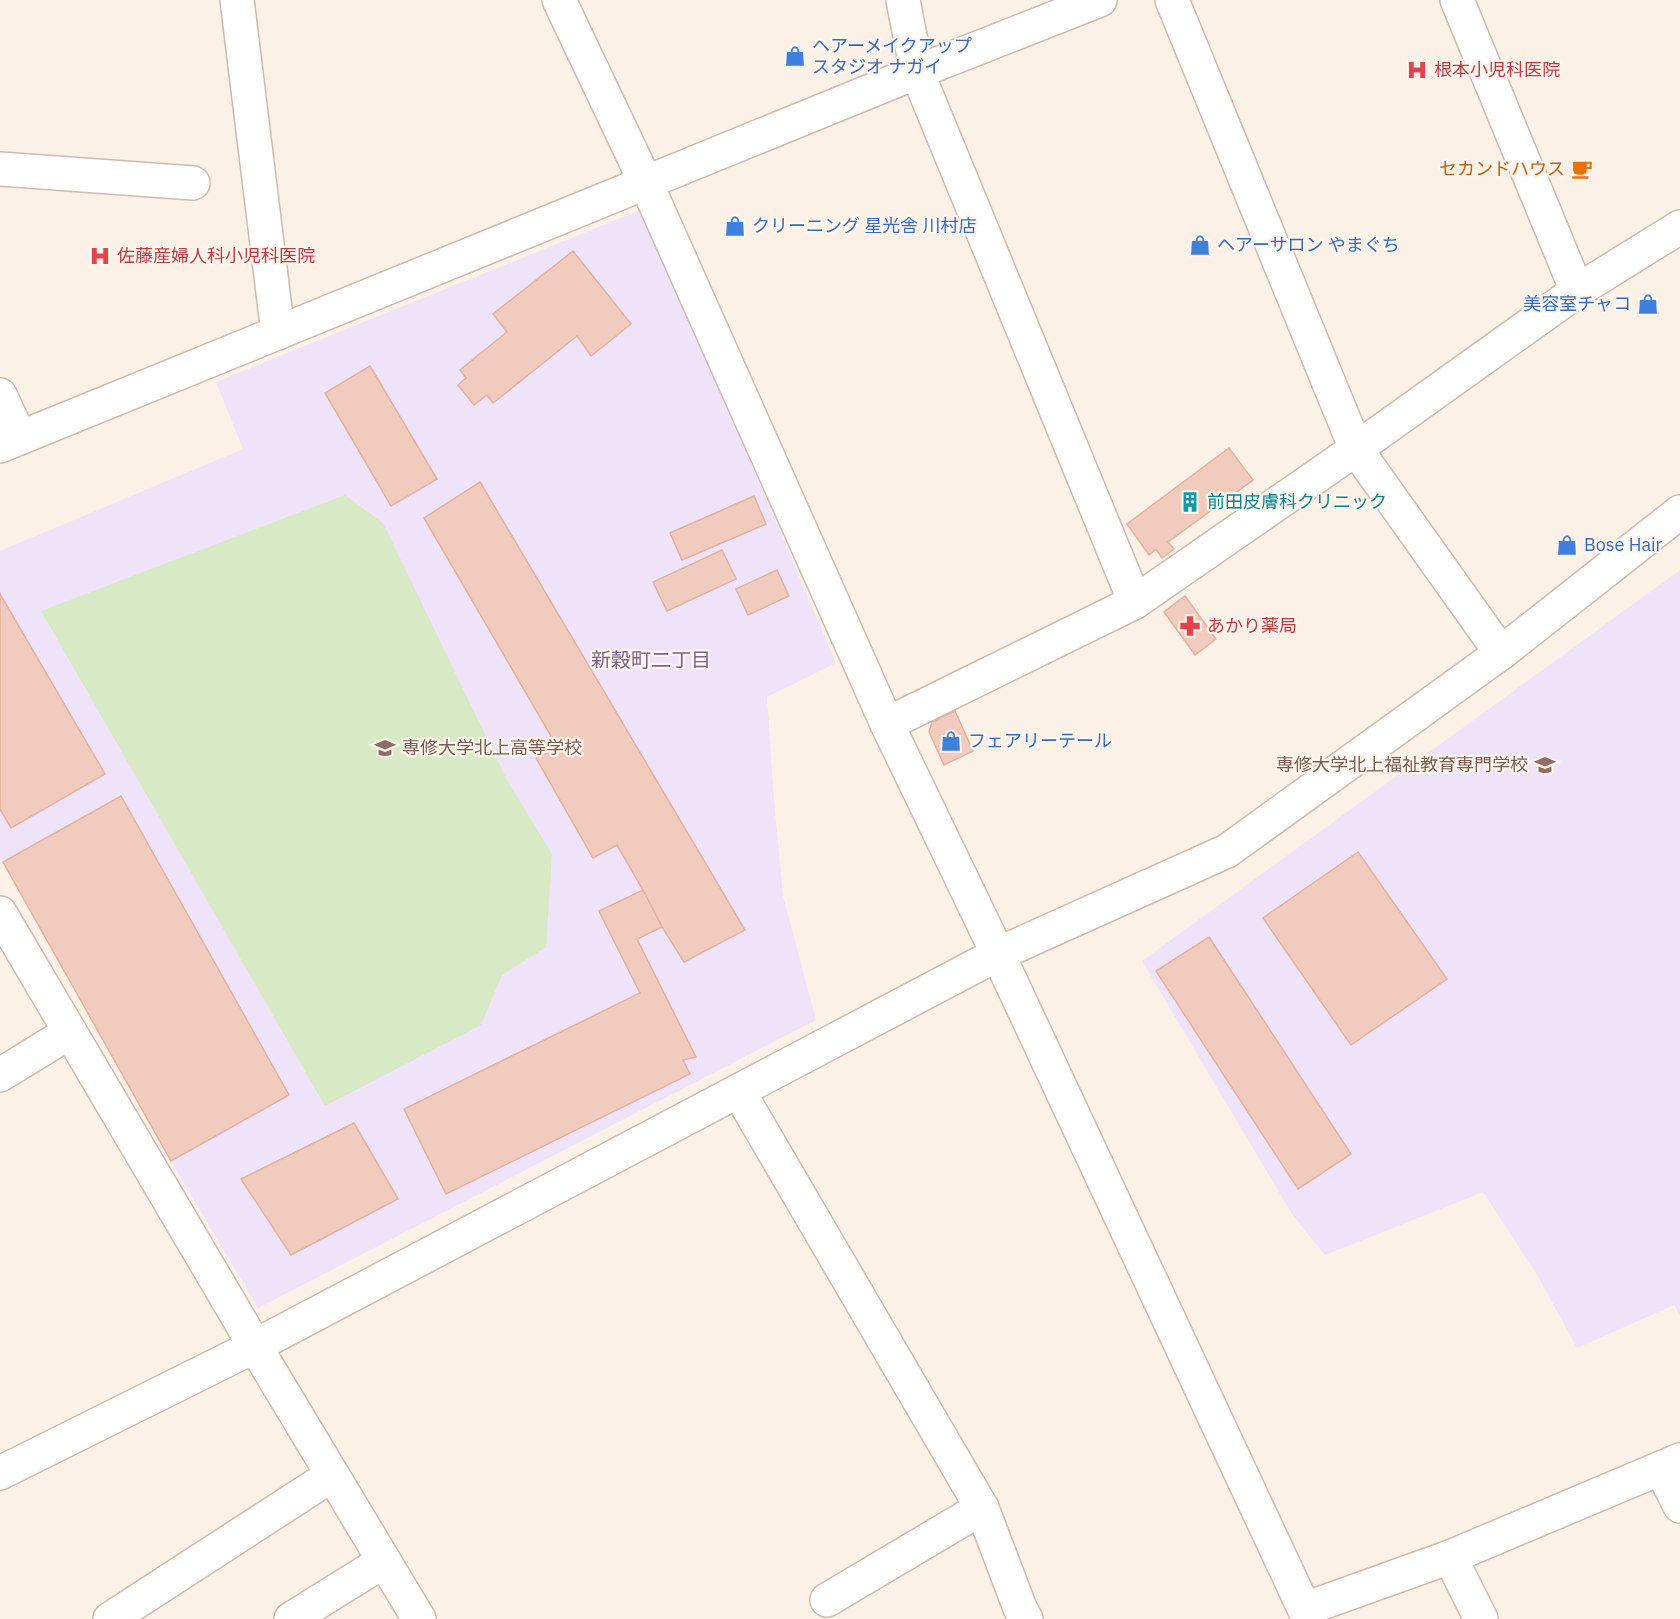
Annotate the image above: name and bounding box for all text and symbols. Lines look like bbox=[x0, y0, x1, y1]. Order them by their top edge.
place label: ヘアーメイクアップ スタジオ ナガイ bbox=[812, 34, 972, 78]
shop icon: ヘアーメイクアップ スタジオ ナガイ bbox=[783, 44, 807, 68]
hospital icon: 根本小児科医院 bbox=[1405, 58, 1429, 82]
place label: 根本小児科医院 bbox=[1434, 58, 1560, 81]
place label: セカンドハウス bbox=[1439, 157, 1565, 180]
cafe icon: セカンドハウス bbox=[1570, 157, 1594, 181]
shop icon: クリーニング 星光舎 川村店 bbox=[723, 214, 747, 238]
place label: クリーニング 星光舎 川村店 bbox=[752, 214, 977, 237]
shop icon: ヘアーサロン やまぐち bbox=[1188, 233, 1212, 257]
place label: ヘアーサロン やまぐち bbox=[1217, 233, 1400, 256]
hospital icon: 佐藤産婦人科小児科医院 bbox=[88, 244, 112, 268]
place label: 佐藤産婦人科小児科医院 bbox=[117, 244, 315, 267]
place label: 美容室チャコ bbox=[1523, 292, 1631, 315]
shop icon: 美容室チャコ bbox=[1636, 292, 1660, 316]
building icon: 前田皮膚科クリニック bbox=[1178, 490, 1202, 514]
place label: 前田皮膚科クリニック bbox=[1207, 490, 1387, 513]
shop icon: Bose Hair bbox=[1555, 533, 1579, 557]
place label: Bose Hair bbox=[1584, 533, 1663, 556]
pharmacy icon: あかり薬局 bbox=[1178, 614, 1202, 638]
place label: あかり薬局 bbox=[1207, 614, 1297, 637]
district label: 新穀町二丁目 bbox=[591, 646, 711, 673]
shop icon: フェアリーテール bbox=[939, 729, 963, 753]
place label: フェアリーテール bbox=[968, 729, 1112, 752]
school or university icon: 専修大学北上高等学校 bbox=[373, 736, 397, 760]
place label: 専修大学北上高等学校 bbox=[402, 736, 582, 759]
place label: 専修大学北上福祉教育専門学校 bbox=[1276, 753, 1528, 776]
school or university icon: 専修大学北上福祉教育専門学校 bbox=[1533, 753, 1557, 777]

